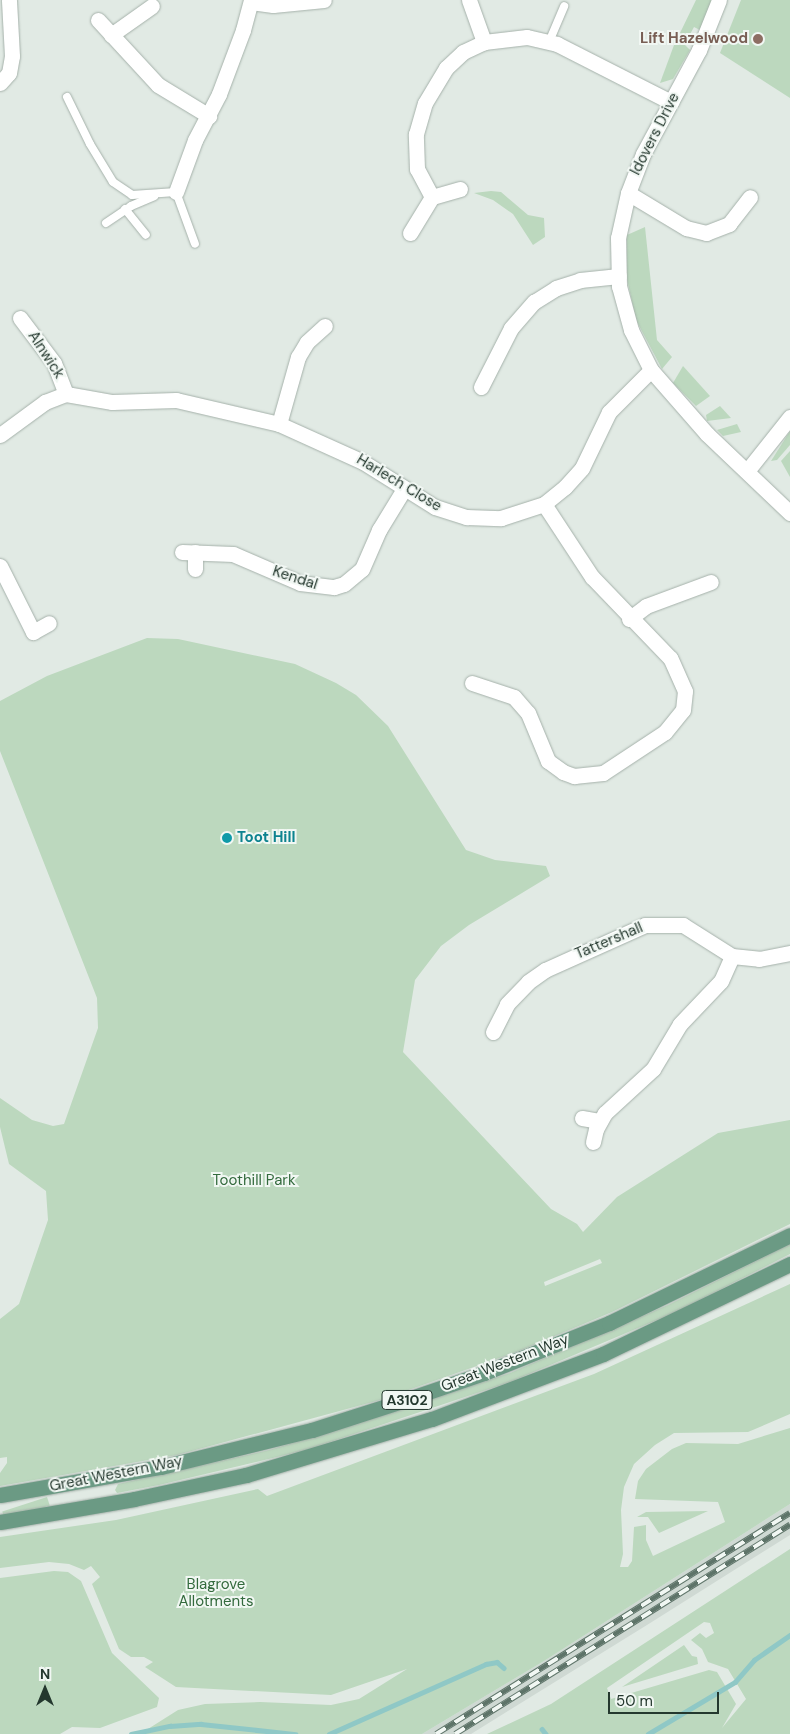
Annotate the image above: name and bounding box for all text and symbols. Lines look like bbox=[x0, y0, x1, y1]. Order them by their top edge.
place label: Lift Hazelwood bbox=[640, 30, 748, 48]
marker: Lift Hazelwood bbox=[752, 33, 764, 45]
street label: Idovers Drive bbox=[627, 90, 683, 178]
street label: Alnwick bbox=[24, 328, 68, 382]
street label: Harlech Close bbox=[353, 451, 445, 515]
street label: Kendal bbox=[270, 562, 320, 594]
place label: Toot Hill bbox=[237, 829, 295, 847]
marker: Toot Hill bbox=[221, 832, 233, 844]
street label: Tattershall bbox=[572, 919, 646, 963]
park label: Toothill Park bbox=[213, 1172, 295, 1190]
street label: Great Western Way bbox=[439, 1330, 571, 1396]
road number: A3102 bbox=[381, 1388, 433, 1412]
street label: Great Western Way bbox=[48, 1452, 184, 1496]
park label: Blagrove Allotments bbox=[178, 1575, 254, 1610]
north arrow bbox=[20, 1664, 70, 1714]
text: N bbox=[40, 1665, 50, 1683]
scale bar bbox=[610, 1682, 721, 1714]
text: 50 m bbox=[616, 1691, 653, 1711]

